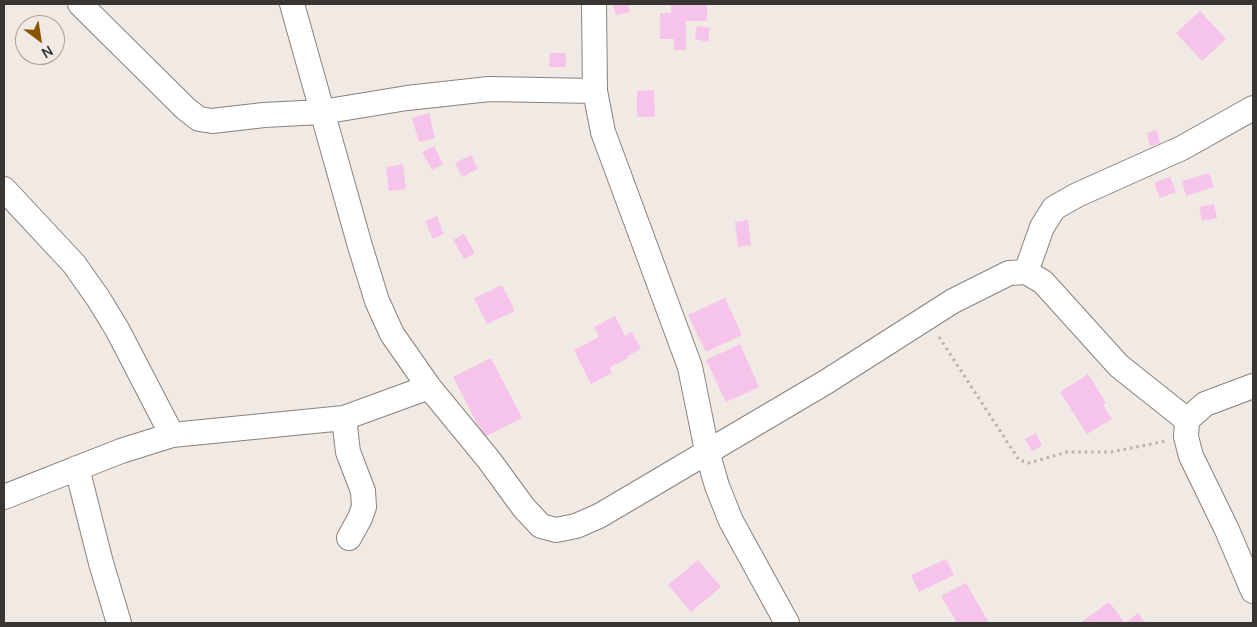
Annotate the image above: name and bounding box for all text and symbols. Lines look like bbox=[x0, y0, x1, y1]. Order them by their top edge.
north arrow bbox=[15, 15, 65, 65]
text: N bbox=[38, 42, 57, 63]

